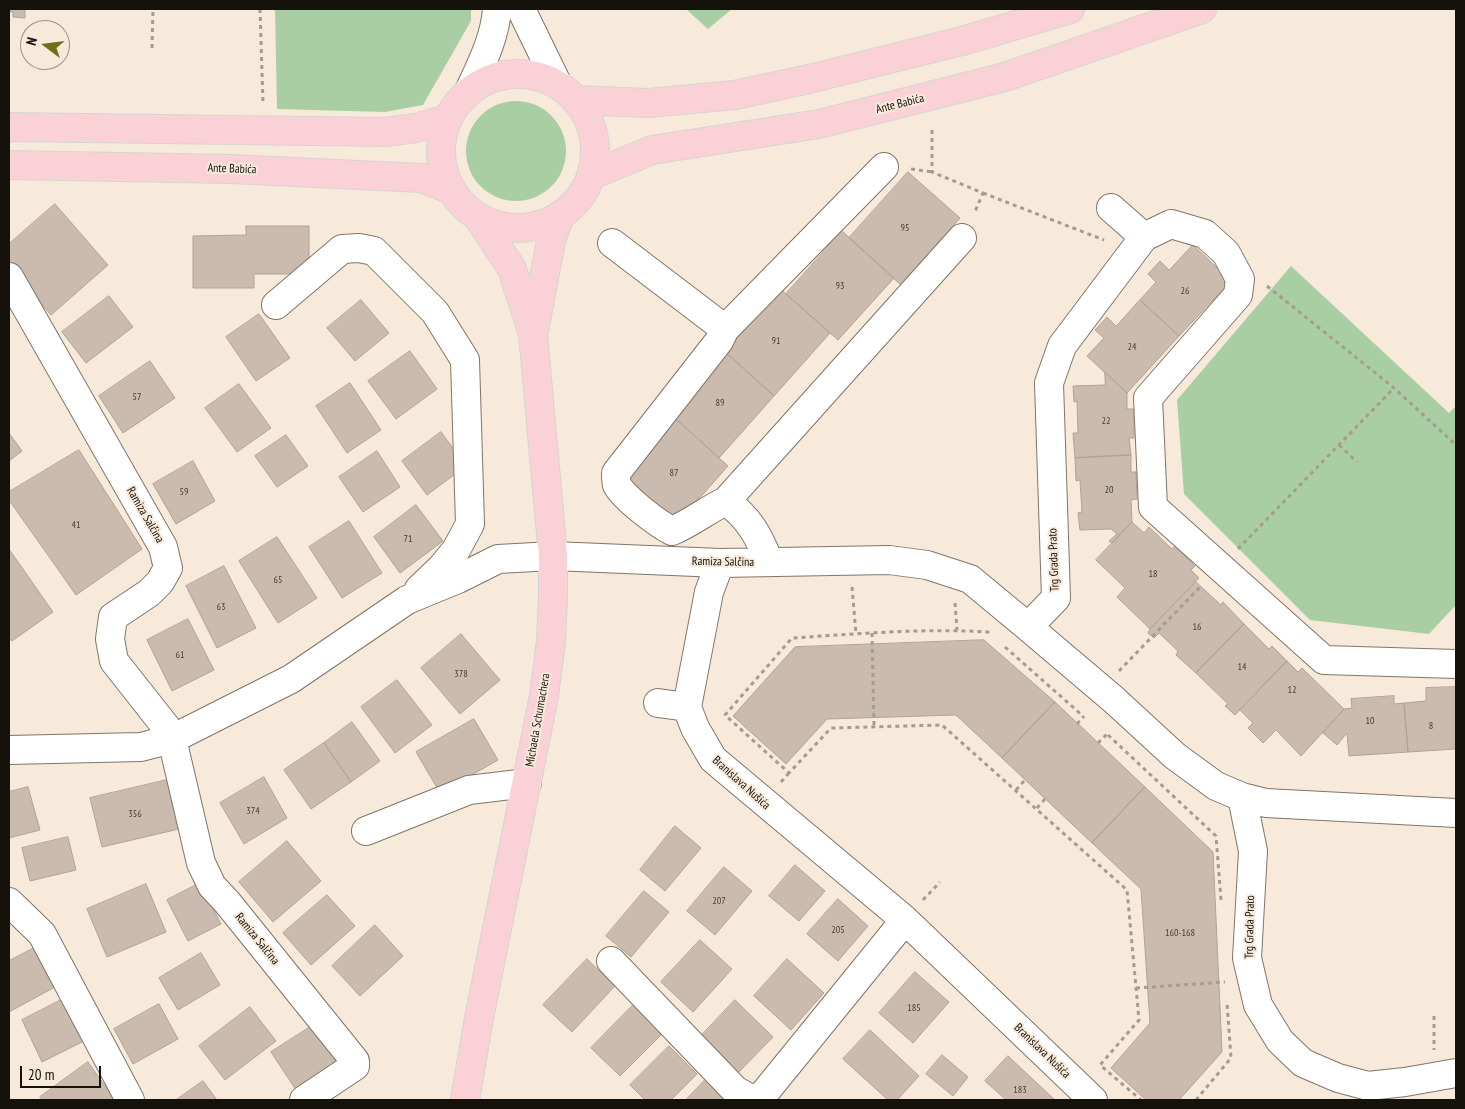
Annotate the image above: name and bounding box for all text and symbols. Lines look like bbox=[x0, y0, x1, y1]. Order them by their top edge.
north arrow bbox=[20, 20, 70, 70]
text: N bbox=[22, 35, 41, 47]
street label: Ante Babića bbox=[874, 91, 926, 117]
street label: Ante Babića bbox=[207, 161, 257, 177]
house number: 95 bbox=[901, 222, 909, 234]
house number: 93 bbox=[836, 280, 844, 292]
house number: 26 bbox=[1181, 285, 1189, 297]
house number: 91 bbox=[772, 335, 780, 347]
house number: 24 bbox=[1128, 341, 1136, 353]
house number: 57 bbox=[133, 391, 141, 403]
house number: 89 bbox=[716, 397, 724, 409]
house number: 22 bbox=[1102, 415, 1110, 427]
house number: 87 bbox=[670, 467, 678, 479]
street label: Ramiza Salčina bbox=[123, 484, 167, 546]
house number: 20 bbox=[1105, 484, 1113, 496]
house number: 59 bbox=[180, 486, 188, 498]
house number: 41 bbox=[72, 519, 80, 531]
street label: Trg Grada Prato bbox=[1046, 528, 1062, 592]
house number: 71 bbox=[404, 533, 412, 545]
street label: Ramiza Salčina bbox=[692, 554, 754, 570]
house number: 18 bbox=[1149, 568, 1157, 580]
house number: 65 bbox=[274, 574, 282, 586]
house number: 63 bbox=[217, 601, 225, 613]
house number: 16 bbox=[1193, 621, 1201, 633]
house number: 61 bbox=[176, 649, 184, 661]
house number: 14 bbox=[1238, 661, 1246, 673]
house number: 378 bbox=[454, 668, 468, 680]
street label: Michaela Schumachera bbox=[523, 672, 553, 768]
house number: 12 bbox=[1288, 684, 1296, 696]
house number: 10 bbox=[1366, 715, 1374, 727]
house number: 8 bbox=[1429, 720, 1433, 732]
street label: Branislava Nušića bbox=[709, 753, 773, 813]
house number: 374 bbox=[246, 805, 260, 817]
house number: 356 bbox=[128, 808, 142, 820]
house number: 207 bbox=[712, 895, 726, 907]
street label: Trg Grada Prato bbox=[1242, 895, 1258, 959]
street label: Ramiza Salčina bbox=[232, 910, 282, 968]
house number: 205 bbox=[831, 924, 845, 936]
house number: 160-168 bbox=[1165, 927, 1195, 939]
house number: 185 bbox=[907, 1002, 921, 1014]
street label: Branislava Nušića bbox=[1011, 1021, 1073, 1081]
scale bar bbox=[22, 1056, 104, 1088]
text: 20 m bbox=[28, 1065, 54, 1084]
house number: 183 bbox=[1013, 1084, 1027, 1096]

